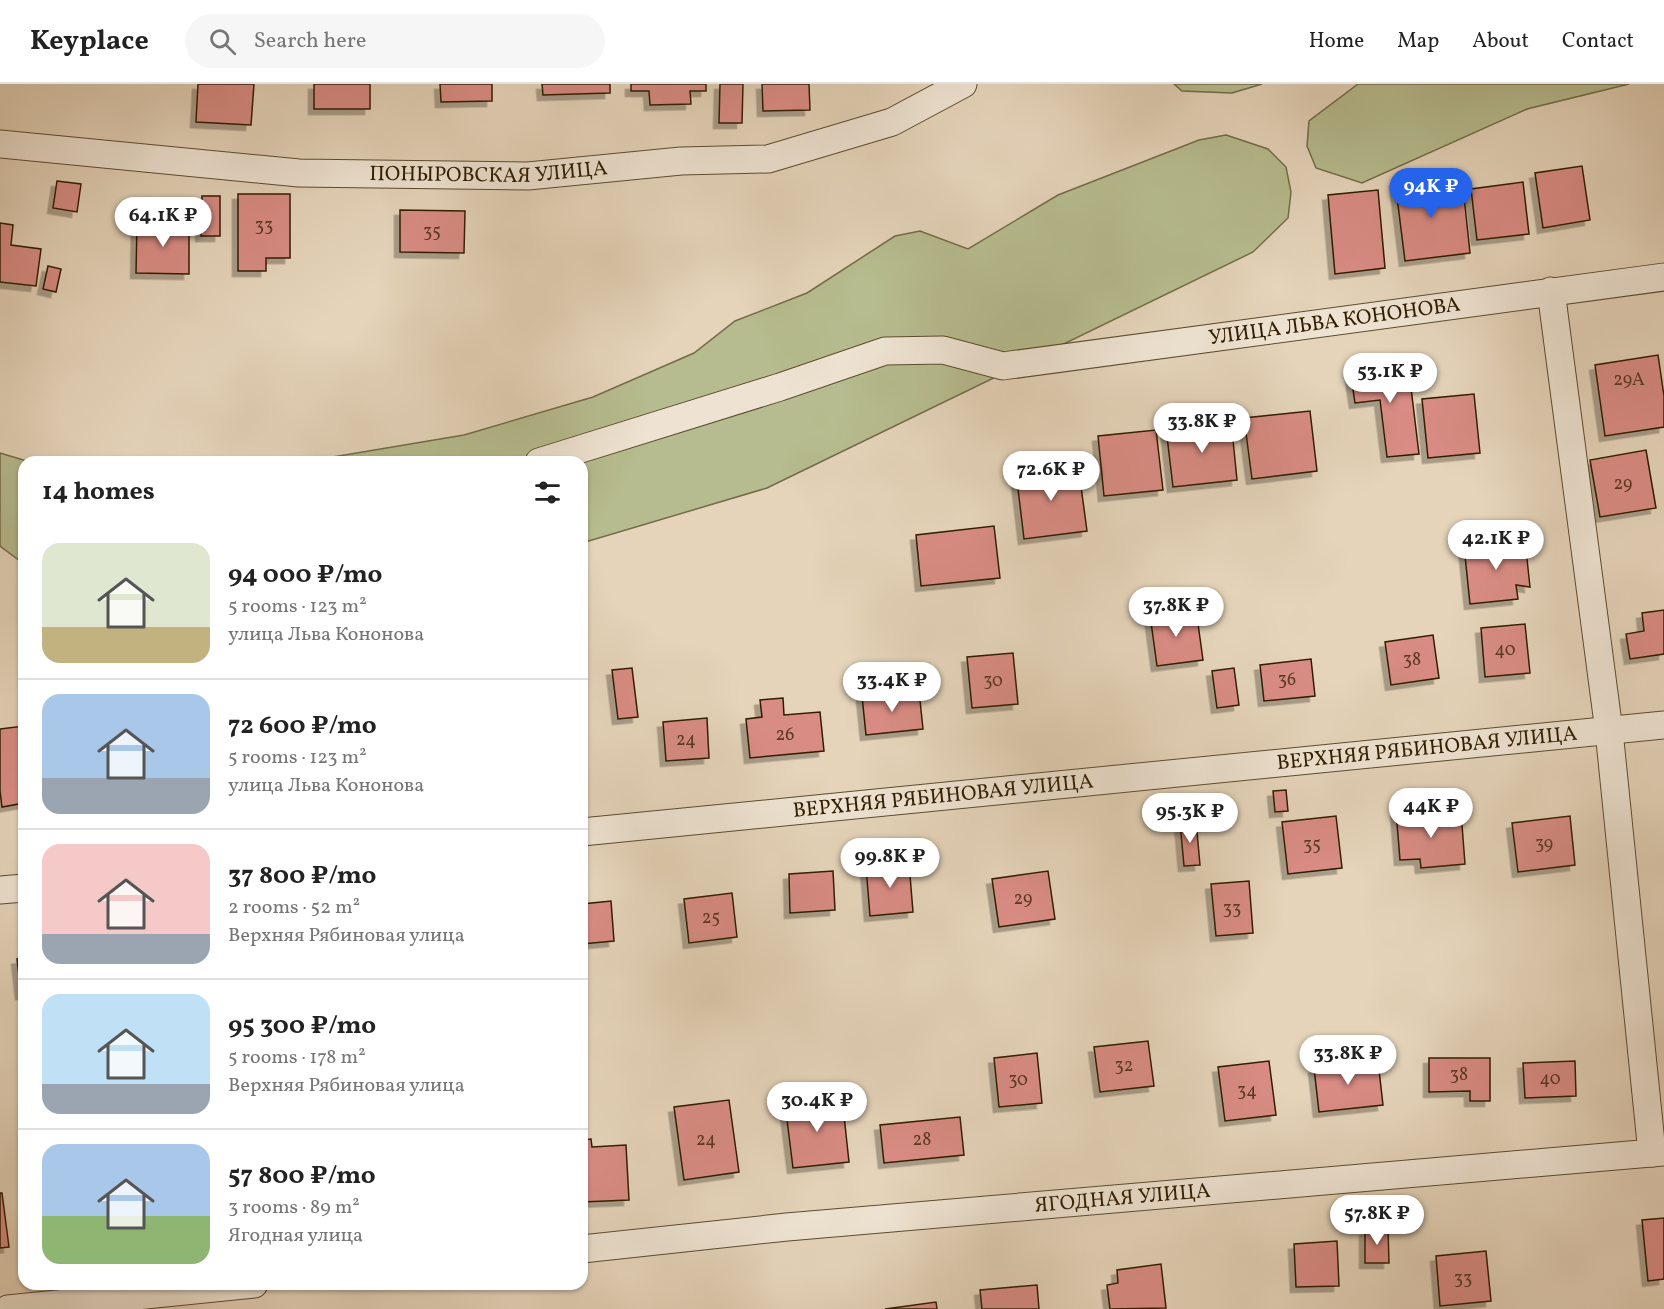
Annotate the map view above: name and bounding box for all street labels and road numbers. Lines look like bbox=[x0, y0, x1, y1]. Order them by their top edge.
street label: ПОНЫРОВСКАЯ УЛИЦА bbox=[369, 154, 609, 191]
street label: УЛИЦА ЛЬВА КОНОНОВА bbox=[1207, 290, 1462, 353]
street label: ВЕРХНЯЯ РЯБИНОВАЯ УЛИЦА bbox=[1275, 719, 1579, 778]
street label: ВЕРХНЯЯ РЯБИНОВАЯ УЛИЦА bbox=[792, 767, 1095, 826]
street label: ЯГОДНАЯ УЛИЦА bbox=[1034, 1176, 1212, 1220]

